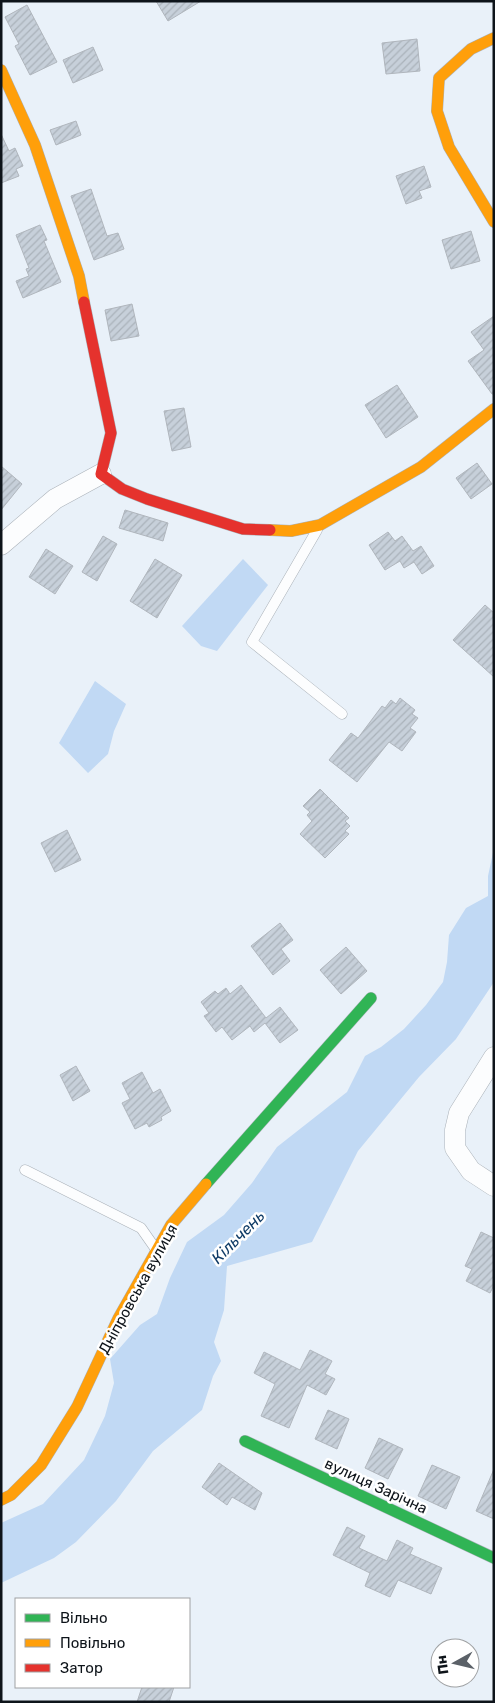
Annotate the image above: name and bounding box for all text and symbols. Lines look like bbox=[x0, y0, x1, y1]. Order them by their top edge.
water label: Кільчень bbox=[208, 1207, 268, 1267]
street label: Дніпровська вулиця bbox=[95, 1221, 181, 1357]
street label: вулиця Зарічна bbox=[322, 1454, 430, 1518]
legend bbox=[15, 1598, 190, 1688]
text: Вільно bbox=[60, 1609, 108, 1627]
text: Повільно bbox=[60, 1634, 125, 1652]
north arrow bbox=[430, 1638, 480, 1688]
text: Пн bbox=[433, 1654, 452, 1676]
text: Затор bbox=[60, 1659, 103, 1677]

